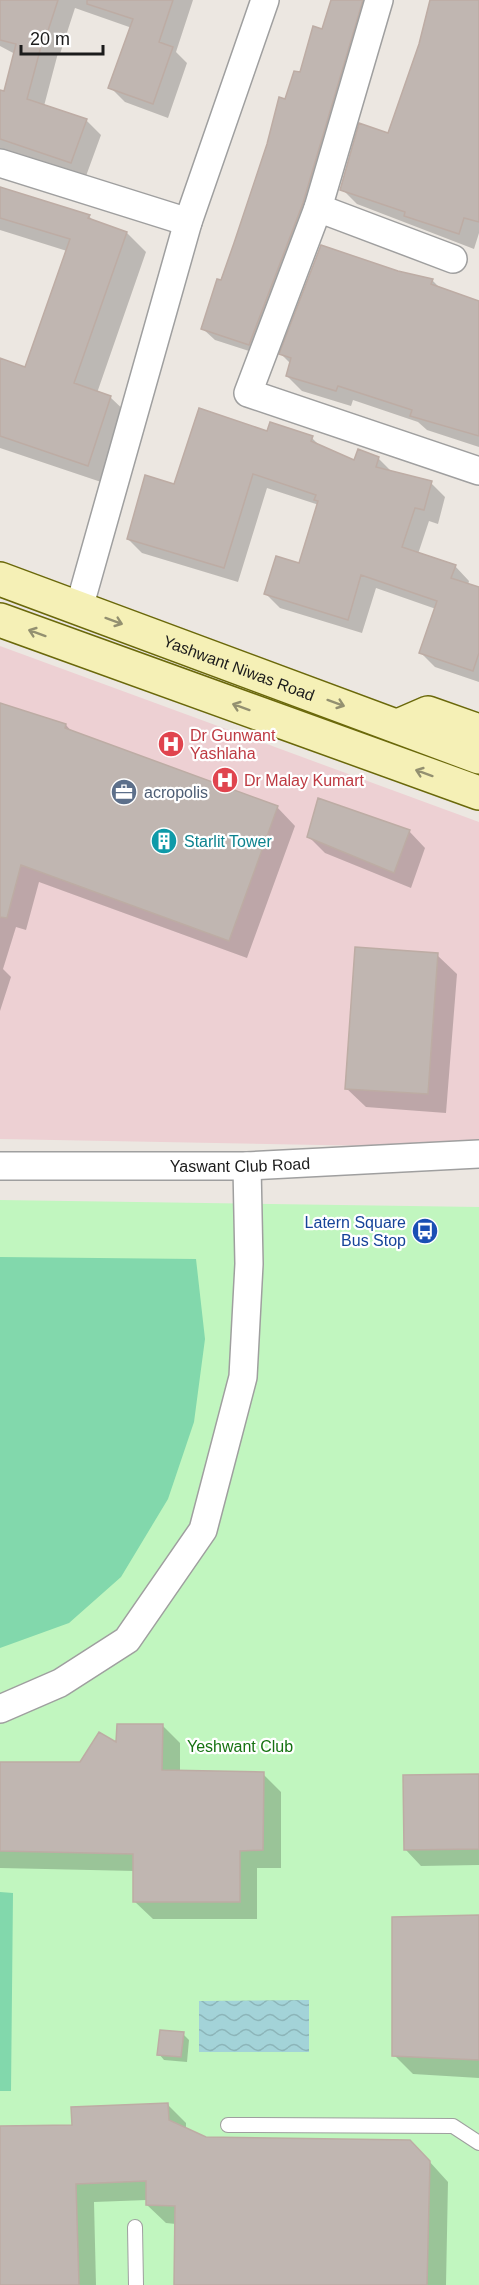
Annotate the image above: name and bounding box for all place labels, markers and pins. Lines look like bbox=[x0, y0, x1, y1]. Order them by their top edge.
place label: Dr Gunwant Yashlaha bbox=[190, 727, 276, 762]
hospital icon: Dr Gunwant Yashlaha bbox=[156, 729, 186, 759]
hospital icon: Dr Malay Kumart bbox=[210, 765, 240, 795]
place label: Dr Malay Kumart bbox=[244, 772, 365, 789]
office icon: acropolis bbox=[109, 777, 139, 807]
place label: acropolis bbox=[144, 784, 208, 801]
building icon: Starlit Tower bbox=[149, 826, 179, 856]
place label: Starlit Tower bbox=[184, 833, 272, 850]
place label: Latern Square Bus Stop bbox=[305, 1214, 406, 1249]
bus stop icon: Latern Square Bus Stop bbox=[410, 1216, 440, 1246]

